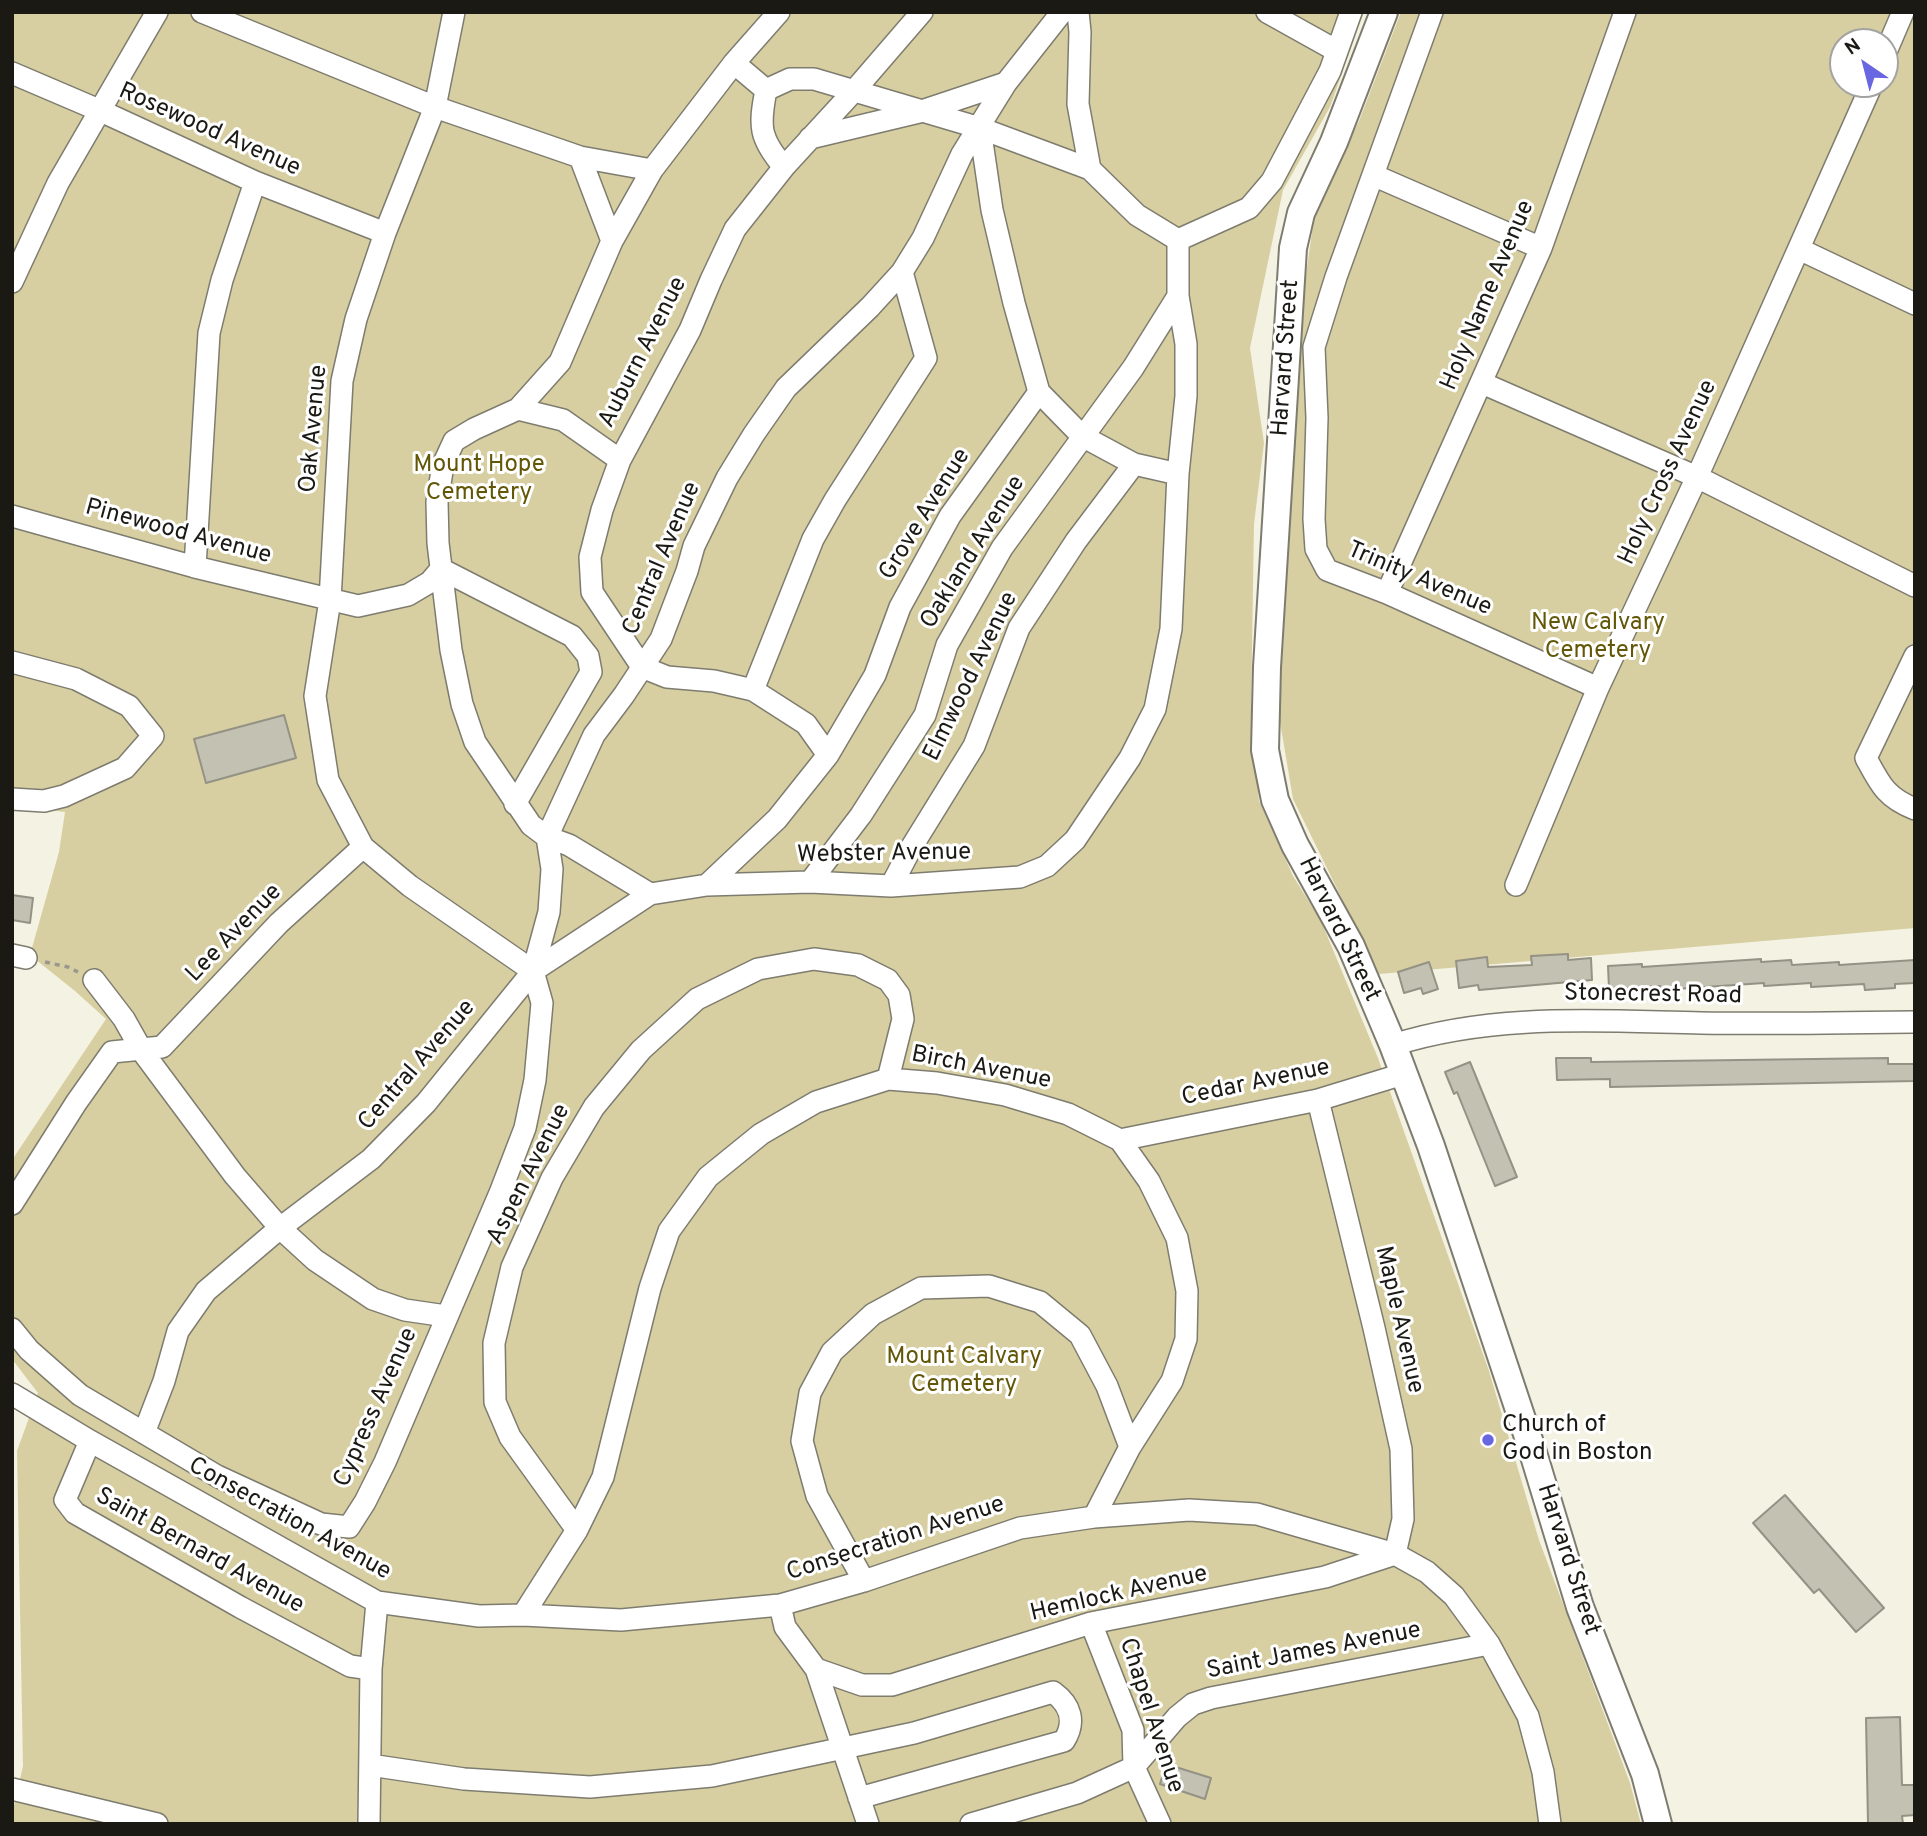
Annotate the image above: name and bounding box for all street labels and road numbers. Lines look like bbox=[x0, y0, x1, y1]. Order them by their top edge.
street label: Rosewood Avenue bbox=[114, 78, 304, 184]
street label: Holy Name Avenue bbox=[1436, 197, 1542, 395]
street label: Auburn Avenue bbox=[594, 273, 694, 433]
street label: Harvard Street bbox=[1267, 279, 1307, 437]
street label: Oak Avenue bbox=[295, 364, 335, 494]
street label: Holy Cross Avenue bbox=[1614, 376, 1724, 570]
street label: Grove Avenue bbox=[874, 444, 978, 586]
street label: Oakland Avenue bbox=[915, 471, 1033, 635]
street label: Central Avenue bbox=[618, 478, 708, 640]
street label: Pinewood Avenue bbox=[82, 494, 274, 572]
street label: Trinity Avenue bbox=[1342, 537, 1496, 623]
street label: Elmwood Avenue bbox=[919, 588, 1025, 766]
street label: Webster Avenue bbox=[797, 839, 971, 871]
street label: Harvard Street bbox=[1291, 853, 1385, 1007]
street label: Lee Avenue bbox=[181, 879, 289, 989]
street label: Stonecrest Road bbox=[1564, 980, 1742, 1012]
street label: Central Avenue bbox=[353, 995, 483, 1137]
street label: Birch Avenue bbox=[909, 1041, 1053, 1097]
street label: Cedar Avenue bbox=[1179, 1054, 1333, 1114]
street label: Aspen Avenue bbox=[482, 1100, 578, 1250]
street label: Maple Avenue bbox=[1367, 1244, 1429, 1396]
street label: Cypress Avenue bbox=[329, 1324, 425, 1492]
street label: Consecration Avenue bbox=[183, 1452, 395, 1588]
street label: Harvard Street bbox=[1529, 1481, 1605, 1639]
street label: Saint Bernard Avenue bbox=[90, 1483, 308, 1621]
street label: Consecration Avenue bbox=[783, 1491, 1009, 1589]
street label: Hemlock Avenue bbox=[1028, 1561, 1210, 1629]
street label: Saint James Avenue bbox=[1205, 1617, 1423, 1687]
street label: Chapel Avenue bbox=[1111, 1635, 1189, 1797]

